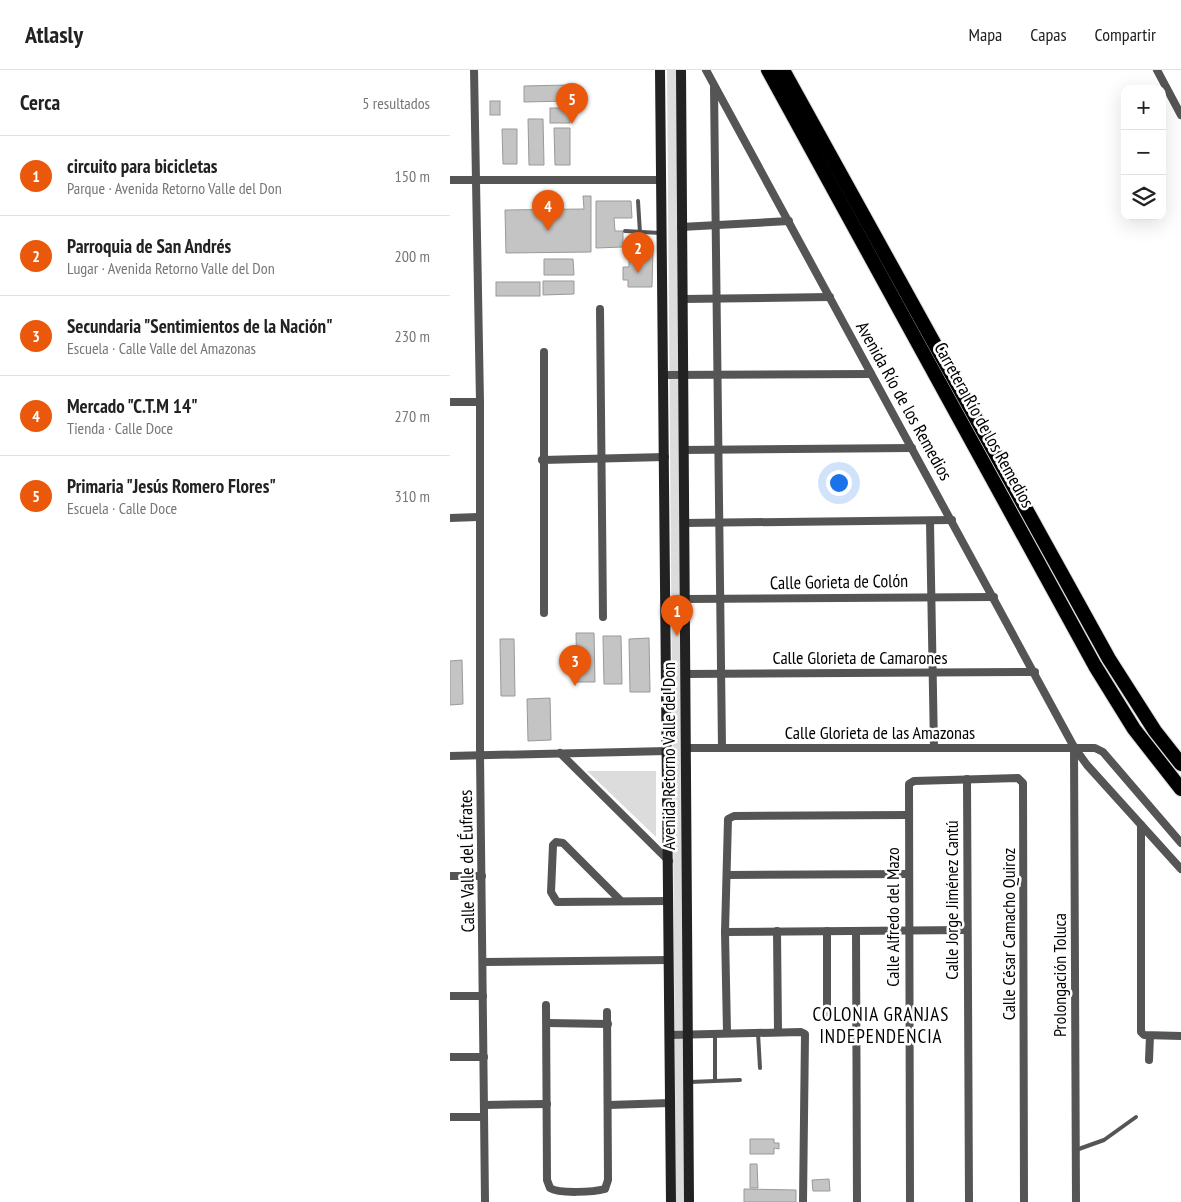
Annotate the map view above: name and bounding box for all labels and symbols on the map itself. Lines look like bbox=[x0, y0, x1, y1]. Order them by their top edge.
pin: 5 bbox=[556, 83, 588, 124]
pin: 4 bbox=[532, 190, 564, 231]
pin: 2 bbox=[622, 232, 654, 273]
street label: Avenida Río de los Remedios bbox=[851, 317, 958, 484]
street label: Carretera Río de los Remedios bbox=[929, 338, 1040, 512]
your location bbox=[826, 470, 852, 496]
street label: Calle Gorieta de Colón bbox=[770, 569, 908, 594]
pin: 1 bbox=[661, 595, 693, 636]
pin: 3 bbox=[559, 645, 591, 686]
street label: Calle Glorieta de Camarones bbox=[772, 646, 948, 669]
street label: Avenida Retorno Valle del Don bbox=[657, 662, 680, 850]
street label: Calle Glorieta de las Amazonas bbox=[785, 721, 975, 744]
street label: Calle Valle del Éufrates bbox=[454, 789, 479, 933]
street label: Calle Jorge Jiménez Cantú bbox=[940, 820, 963, 980]
street label: Calle Alfredo del Mazo bbox=[881, 847, 904, 987]
street label: Calle César Camacho Quiroz bbox=[997, 848, 1020, 1020]
street label: Prolongación Toluca bbox=[1048, 913, 1071, 1037]
district label: COLONIA GRANJAS INDEPENDENCIA bbox=[813, 1002, 949, 1048]

